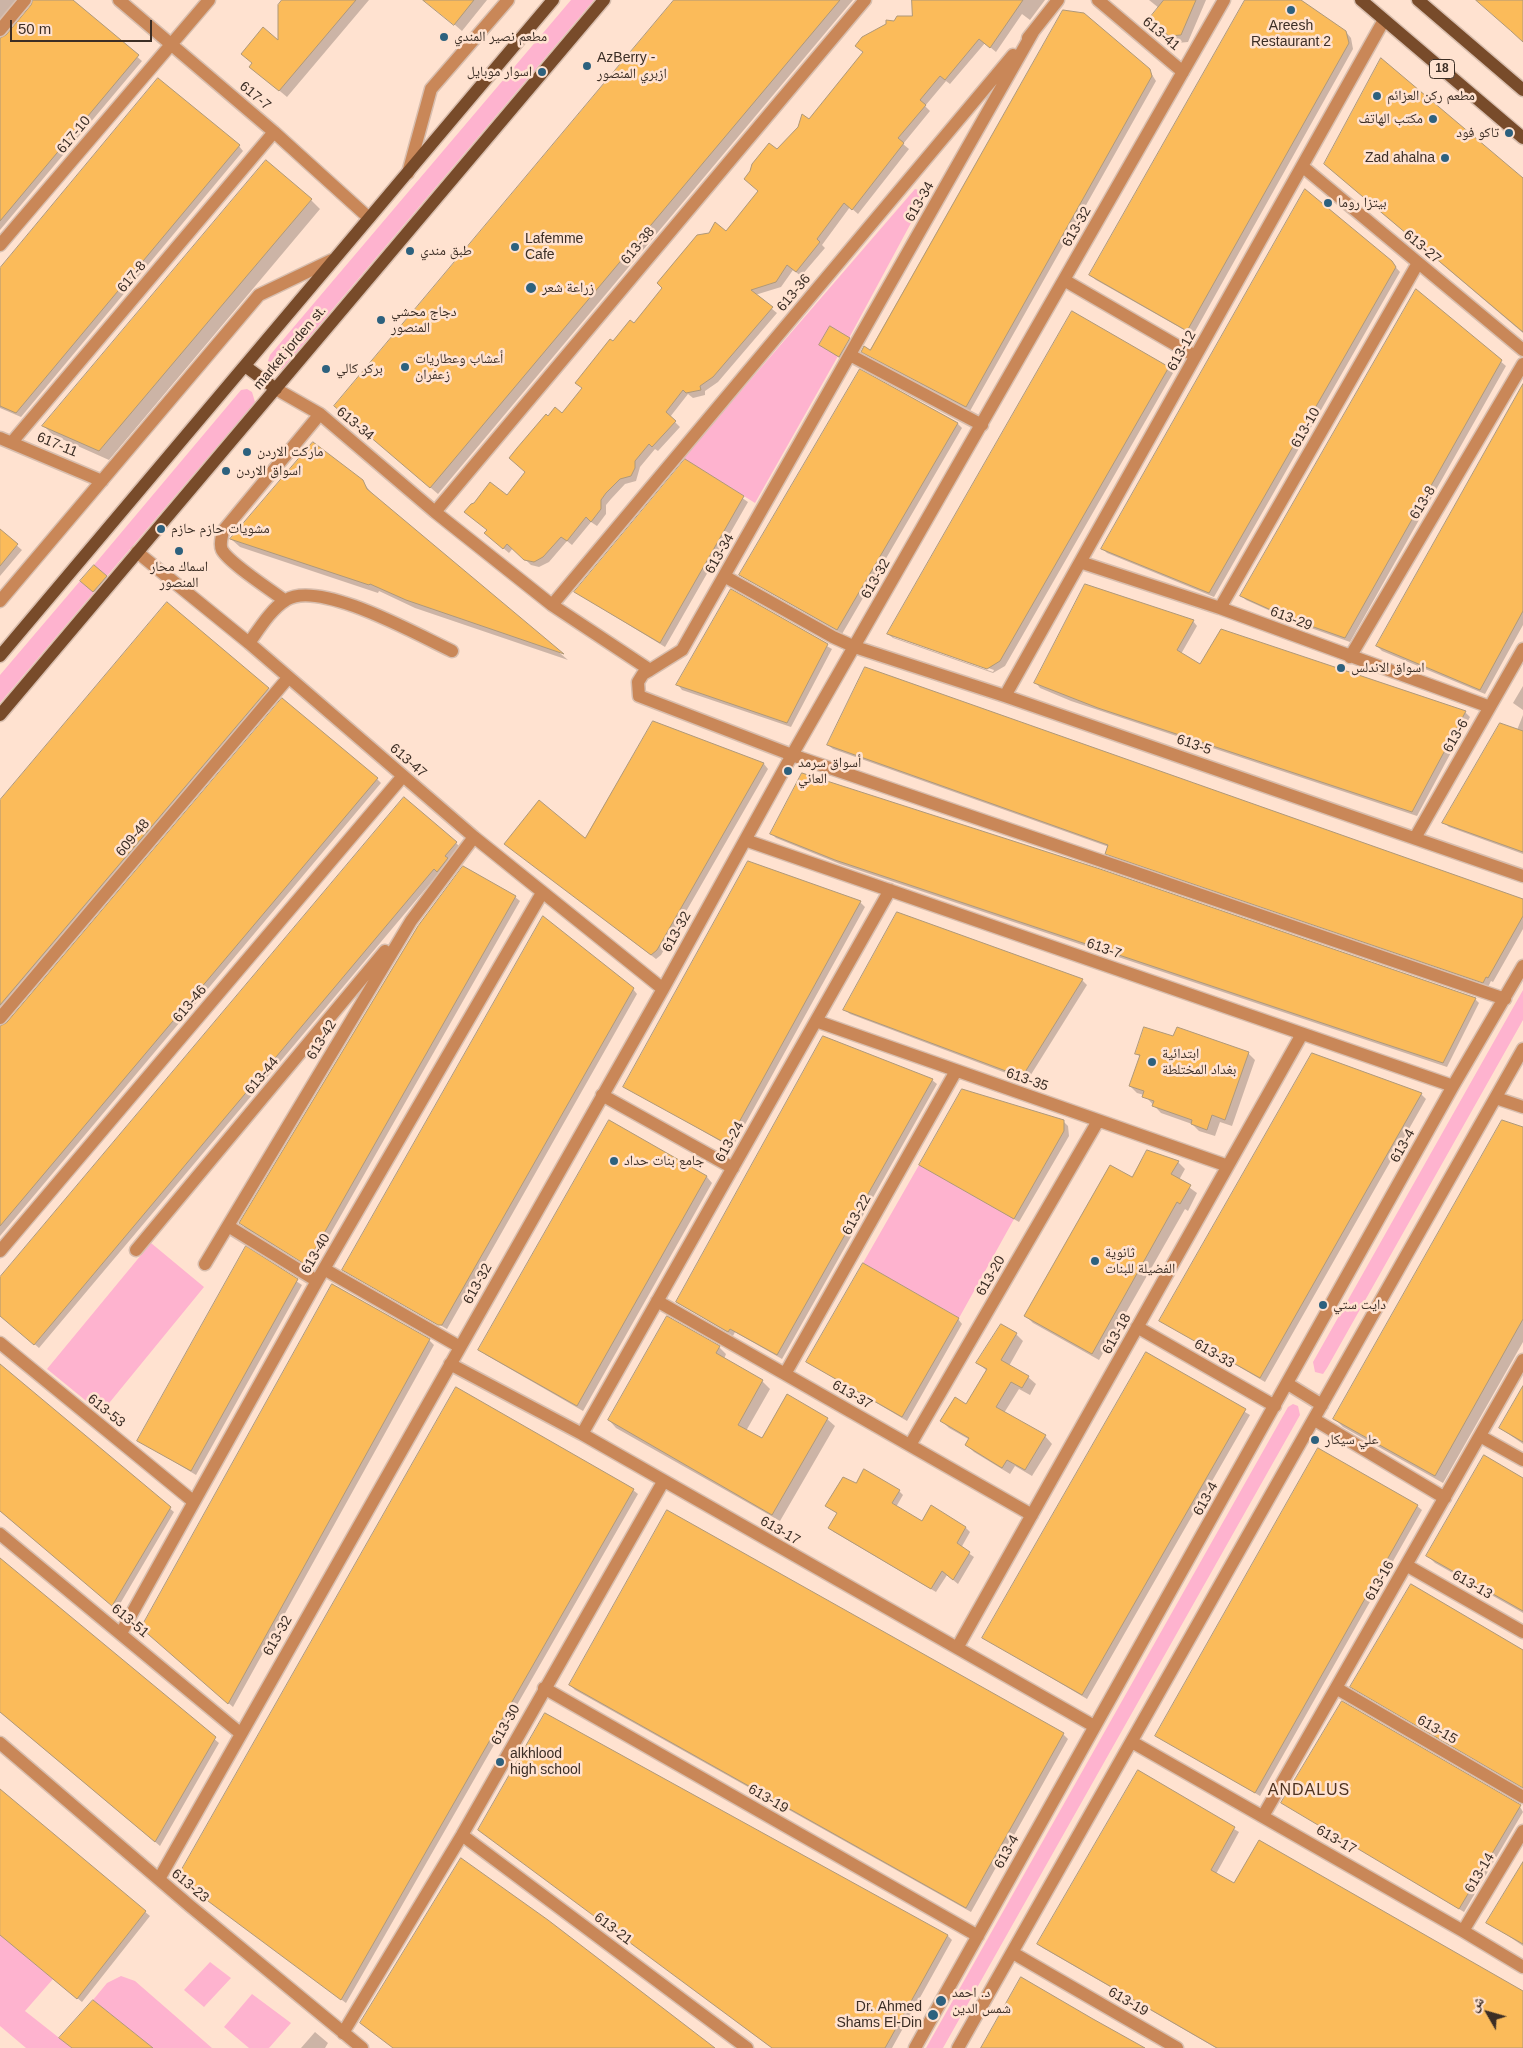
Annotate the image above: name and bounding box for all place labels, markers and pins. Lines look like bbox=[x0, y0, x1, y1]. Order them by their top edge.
marker: Areesh Restaurant 2 bbox=[1285, 4, 1297, 16]
place label: Areesh Restaurant 2 bbox=[1251, 18, 1331, 50]
place label: مطعم نصير المندي bbox=[454, 29, 547, 45]
marker: مطعم نصير المندي bbox=[438, 31, 450, 43]
place label: AzBerry - ازبري المنصور bbox=[597, 50, 667, 82]
marker: AzBerry - ازبري المنصور bbox=[581, 60, 593, 72]
place label: اسوار موبايل bbox=[467, 64, 532, 80]
marker: اسوار موبايل bbox=[536, 66, 548, 78]
place label: مطعم ركن العزائم bbox=[1387, 88, 1475, 104]
marker: مطعم ركن العزائم bbox=[1371, 90, 1383, 102]
place label: مكتب الهاتف bbox=[1358, 111, 1423, 127]
marker: مكتب الهاتف bbox=[1427, 113, 1439, 125]
place label: تاكو فود bbox=[1456, 125, 1499, 141]
marker: تاكو فود bbox=[1503, 127, 1515, 139]
place label: Zad ahalna bbox=[1365, 150, 1435, 166]
marker: Zad ahalna bbox=[1439, 152, 1451, 164]
place label: بيتزا روما bbox=[1338, 195, 1387, 211]
marker: بيتزا روما bbox=[1322, 197, 1334, 209]
place label: Lafemme Cafe bbox=[525, 231, 583, 264]
marker: Lafemme Cafe bbox=[509, 241, 521, 253]
place label: طبق مندي bbox=[420, 243, 472, 259]
marker: طبق مندي bbox=[404, 245, 416, 257]
place label: زراعة شعر bbox=[542, 280, 594, 296]
marker: زراعة شعر bbox=[524, 281, 538, 295]
place label: دجاج محشي المنصور bbox=[391, 304, 457, 336]
marker: دجاج محشي المنصور bbox=[375, 314, 387, 326]
place label: أعشاب وعطاريات زعفران bbox=[415, 351, 503, 384]
place label: بركر كالي bbox=[336, 361, 383, 377]
marker: أعشاب وعطاريات زعفران bbox=[399, 361, 411, 373]
marker: بركر كالي bbox=[320, 363, 332, 375]
place label: ماركت الاردن bbox=[257, 444, 323, 460]
marker: ماركت الاردن bbox=[241, 446, 253, 458]
place label: اسواق الاردن bbox=[236, 463, 301, 479]
marker: اسواق الاردن bbox=[220, 465, 232, 477]
place label: مشويات حازم حازم bbox=[171, 521, 270, 537]
marker: مشويات حازم حازم bbox=[155, 523, 167, 535]
marker: اسماك محار المنصور bbox=[173, 545, 185, 557]
place label: اسماك محار المنصور bbox=[150, 559, 208, 592]
place label: اسواق الاندلس bbox=[1351, 660, 1425, 676]
marker: اسواق الاندلس bbox=[1335, 662, 1347, 674]
place label: أسواق سرمد العاني bbox=[798, 755, 861, 788]
marker: أسواق سرمد العاني bbox=[782, 765, 794, 777]
place label: ابتدائية بغداد المختلطة bbox=[1162, 1046, 1236, 1078]
marker: ابتدائية بغداد المختلطة bbox=[1146, 1056, 1158, 1068]
place label: جامع بنات حداد bbox=[624, 1153, 704, 1169]
marker: جامع بنات حداد bbox=[608, 1155, 620, 1167]
place label: ثانوية الفضيلة للبنات bbox=[1105, 1245, 1175, 1278]
marker: ثانوية الفضيلة للبنات bbox=[1089, 1255, 1101, 1267]
place label: دايت ستي bbox=[1333, 1297, 1386, 1313]
marker: دايت ستي bbox=[1317, 1299, 1329, 1311]
place label: علي سيكار bbox=[1325, 1432, 1379, 1448]
marker: علي سيكار bbox=[1309, 1434, 1321, 1446]
place label: alkhlood high school bbox=[510, 1746, 581, 1778]
marker: alkhlood high school bbox=[494, 1756, 506, 1768]
place label: د. احمد شمس الدين bbox=[952, 1985, 1011, 2018]
marker: د. احمد شمس الدين bbox=[934, 1994, 948, 2008]
place label: Dr. Ahmed Shams El-Din bbox=[836, 1999, 922, 2031]
marker: Dr. Ahmed Shams El-Din bbox=[926, 2008, 940, 2022]

